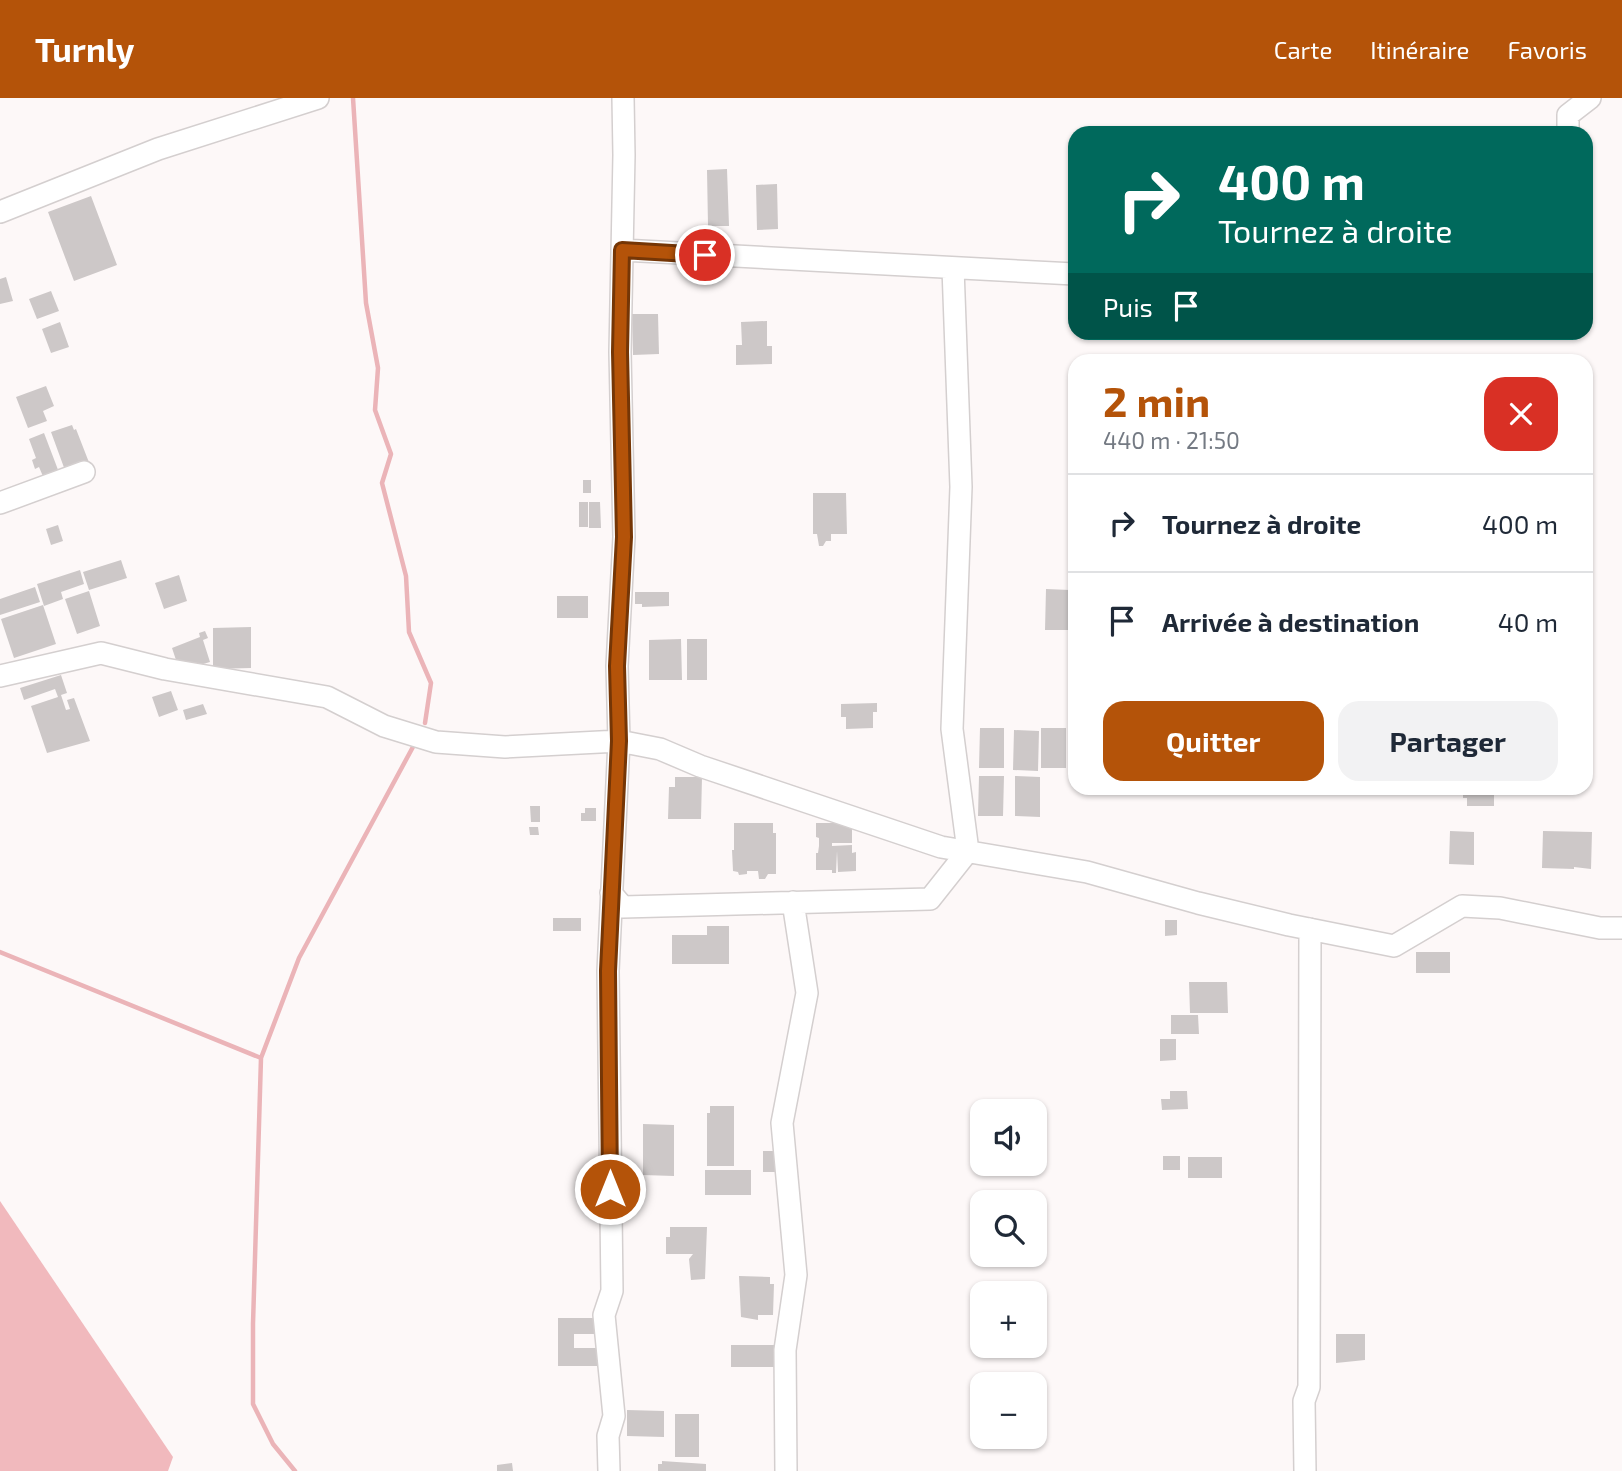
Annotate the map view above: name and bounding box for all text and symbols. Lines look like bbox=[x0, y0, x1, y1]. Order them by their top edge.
text: Turnly bbox=[35, 29, 134, 69]
text: Carte bbox=[1274, 35, 1332, 64]
text: Itinéraire bbox=[1370, 35, 1469, 64]
text: Favoris bbox=[1507, 35, 1587, 64]
text: 400 m bbox=[1218, 151, 1365, 210]
icon: right bbox=[1103, 154, 1194, 245]
text: Tournez à droite bbox=[1218, 211, 1452, 249]
pin bbox=[675, 225, 735, 285]
icon: arrive bbox=[686, 236, 724, 274]
icon: arrive bbox=[1167, 287, 1205, 325]
text: Puis bbox=[1103, 291, 1153, 322]
text: 2 min bbox=[1103, 375, 1210, 425]
button: close bbox=[1484, 377, 1558, 451]
text: 440 m · 21:50 bbox=[1103, 426, 1240, 454]
icon: right bbox=[1103, 504, 1141, 542]
text: Tournez à droite bbox=[1162, 508, 1361, 539]
text: 400 m bbox=[1482, 508, 1558, 539]
icon: arrive bbox=[1103, 602, 1141, 640]
text: Arrivée à destination bbox=[1162, 606, 1419, 637]
text: 40 m bbox=[1498, 606, 1558, 637]
button: Quitter bbox=[1103, 701, 1324, 781]
button: Partager bbox=[1338, 701, 1558, 781]
map controls bbox=[970, 1099, 1047, 1449]
button: sound bbox=[970, 1099, 1047, 1176]
position arrow bbox=[573, 1152, 647, 1226]
button: search bbox=[970, 1190, 1047, 1267]
button: + bbox=[970, 1281, 1047, 1358]
button: − bbox=[970, 1372, 1047, 1449]

